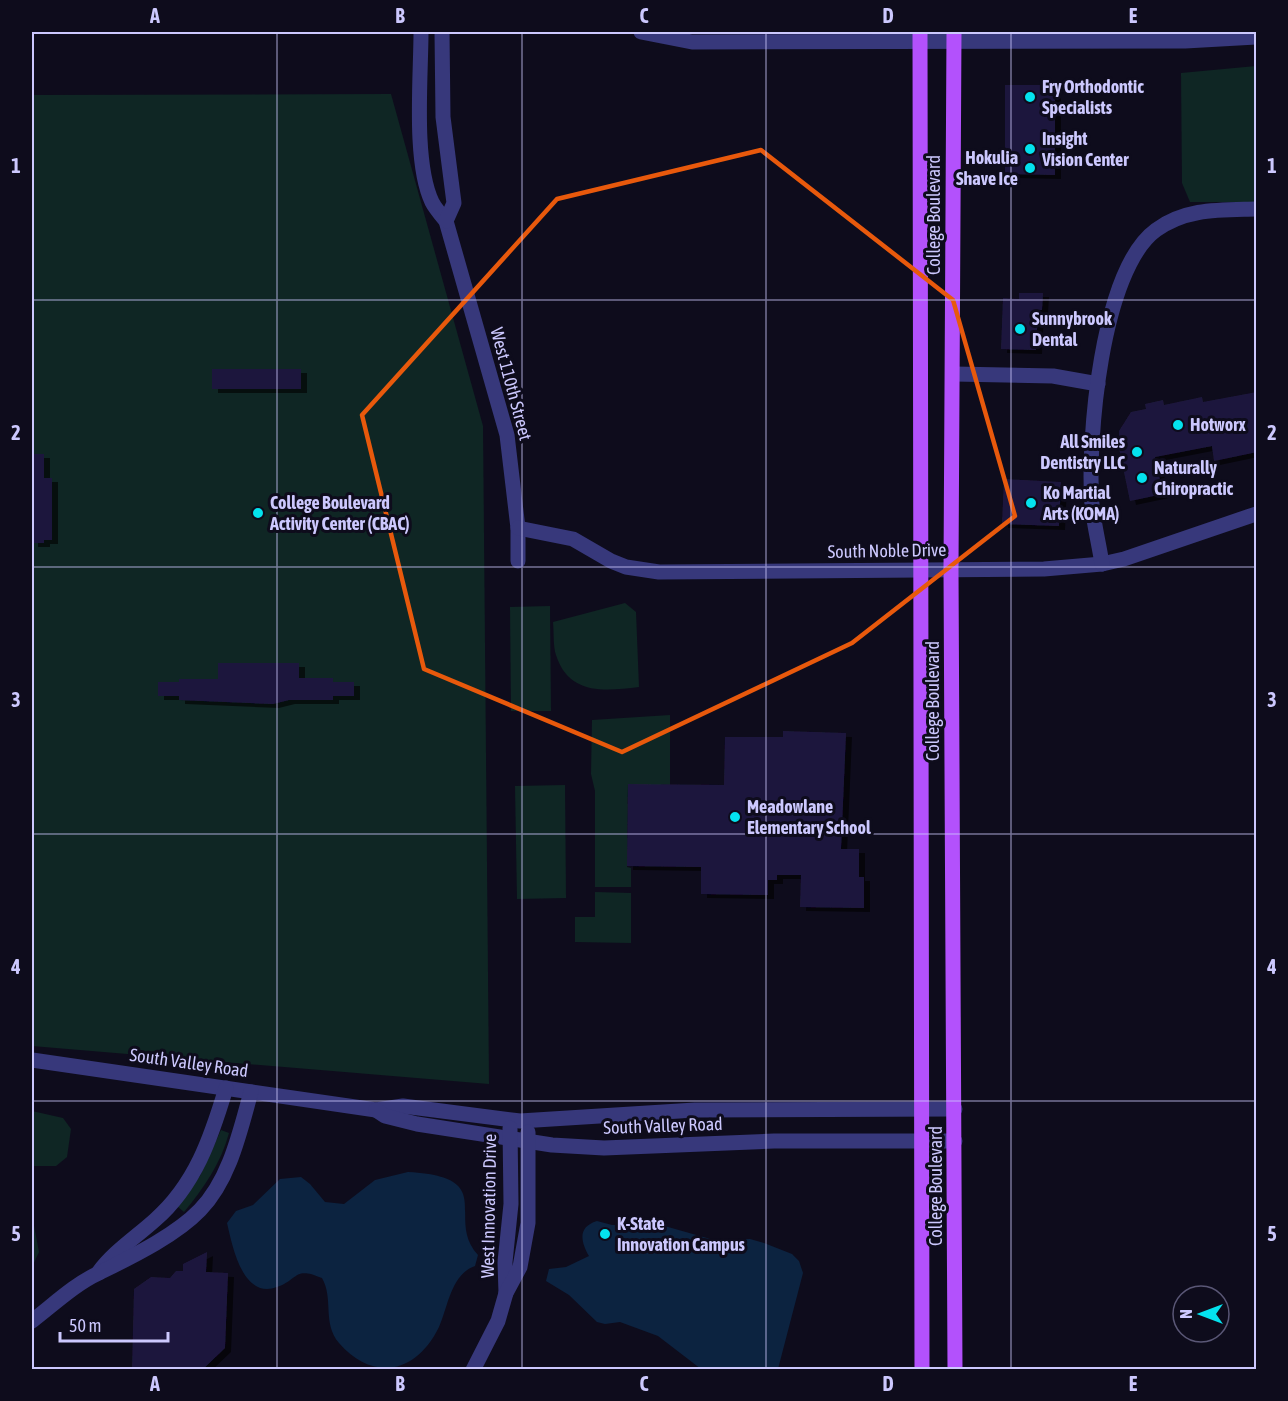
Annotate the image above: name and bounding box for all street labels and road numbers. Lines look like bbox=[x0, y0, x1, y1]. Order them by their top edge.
street label: College Boulevard bbox=[923, 155, 944, 275]
street label: West 110th Street bbox=[486, 325, 537, 443]
street label: South Noble Drive bbox=[827, 539, 947, 562]
street label: College Boulevard bbox=[922, 641, 943, 761]
street label: South Valley Road bbox=[129, 1044, 250, 1081]
street label: South Valley Road bbox=[603, 1113, 723, 1138]
street label: College Boulevard bbox=[925, 1126, 946, 1246]
street label: West Innovation Drive bbox=[477, 1134, 500, 1278]

